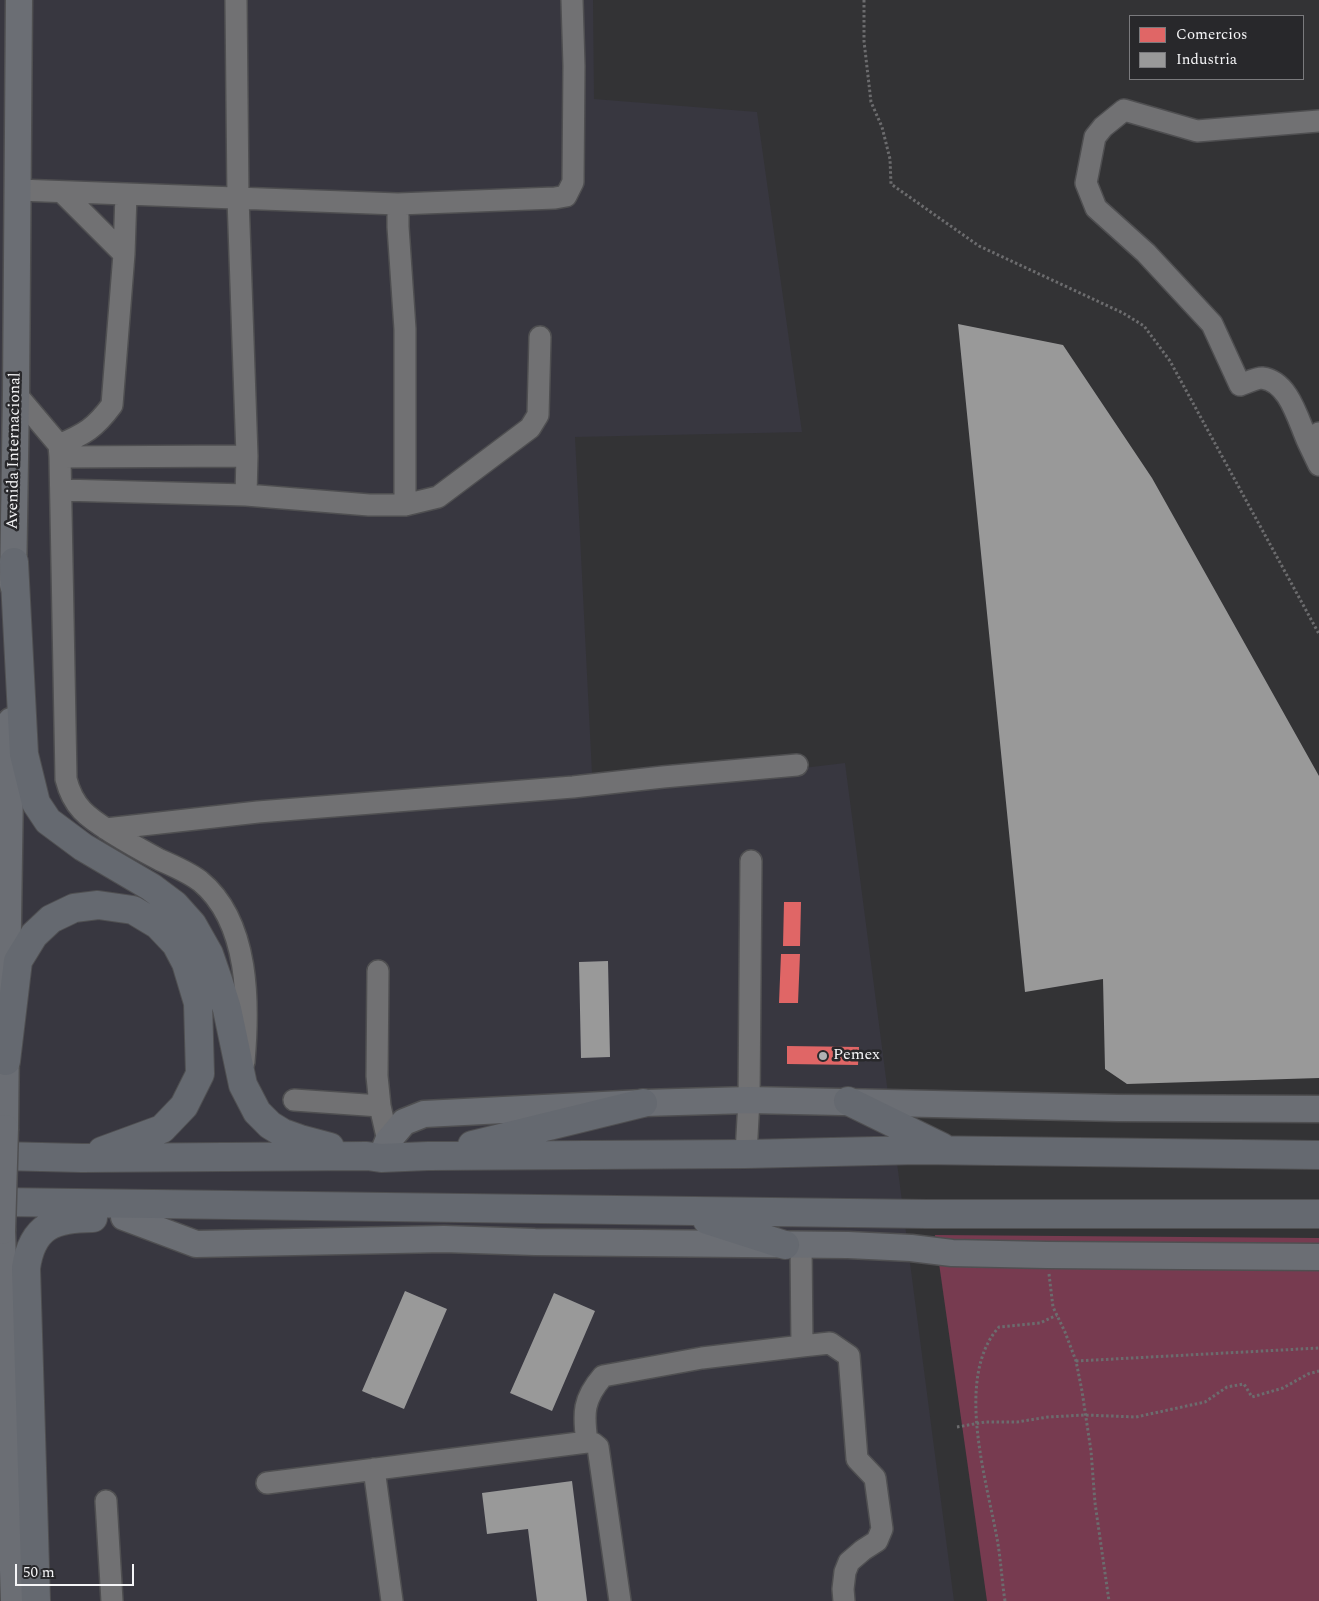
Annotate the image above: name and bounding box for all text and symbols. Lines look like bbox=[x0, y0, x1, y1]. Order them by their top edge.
legend bbox=[1129, 15, 1304, 80]
text: Comercios bbox=[1176, 23, 1248, 46]
text: Industria bbox=[1176, 48, 1237, 71]
street label: Avenida Internacional bbox=[4, 372, 26, 530]
place label: Pemex bbox=[833, 1046, 880, 1066]
marker: Pemex bbox=[817, 1050, 829, 1062]
scale bar bbox=[18, 1554, 136, 1586]
text: 50 m bbox=[23, 1561, 55, 1584]

